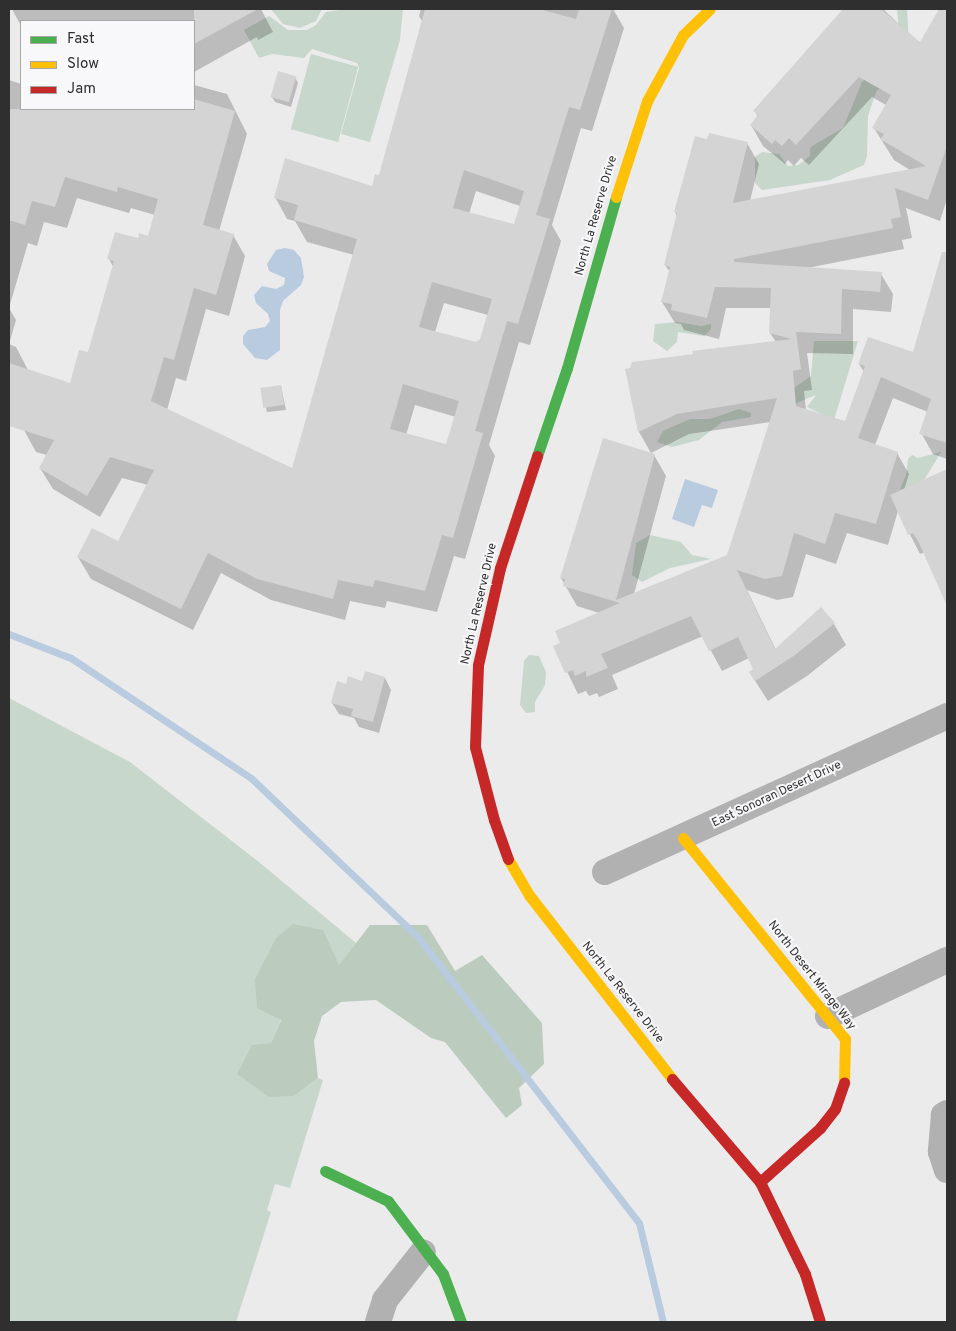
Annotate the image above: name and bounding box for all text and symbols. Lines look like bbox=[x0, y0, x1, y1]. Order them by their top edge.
legend bbox=[20, 20, 195, 110]
text: Fast bbox=[67, 30, 95, 49]
text: Slow bbox=[67, 55, 99, 74]
text: Jam bbox=[67, 80, 96, 99]
street label: North La Reserve Drive bbox=[573, 154, 621, 278]
street label: North La Reserve Drive bbox=[459, 542, 501, 666]
street label: East Sonoran Desert Drive bbox=[710, 759, 844, 831]
street label: North Desert Mirage Way bbox=[764, 919, 858, 1033]
street label: North La Reserve Drive bbox=[578, 940, 666, 1046]

